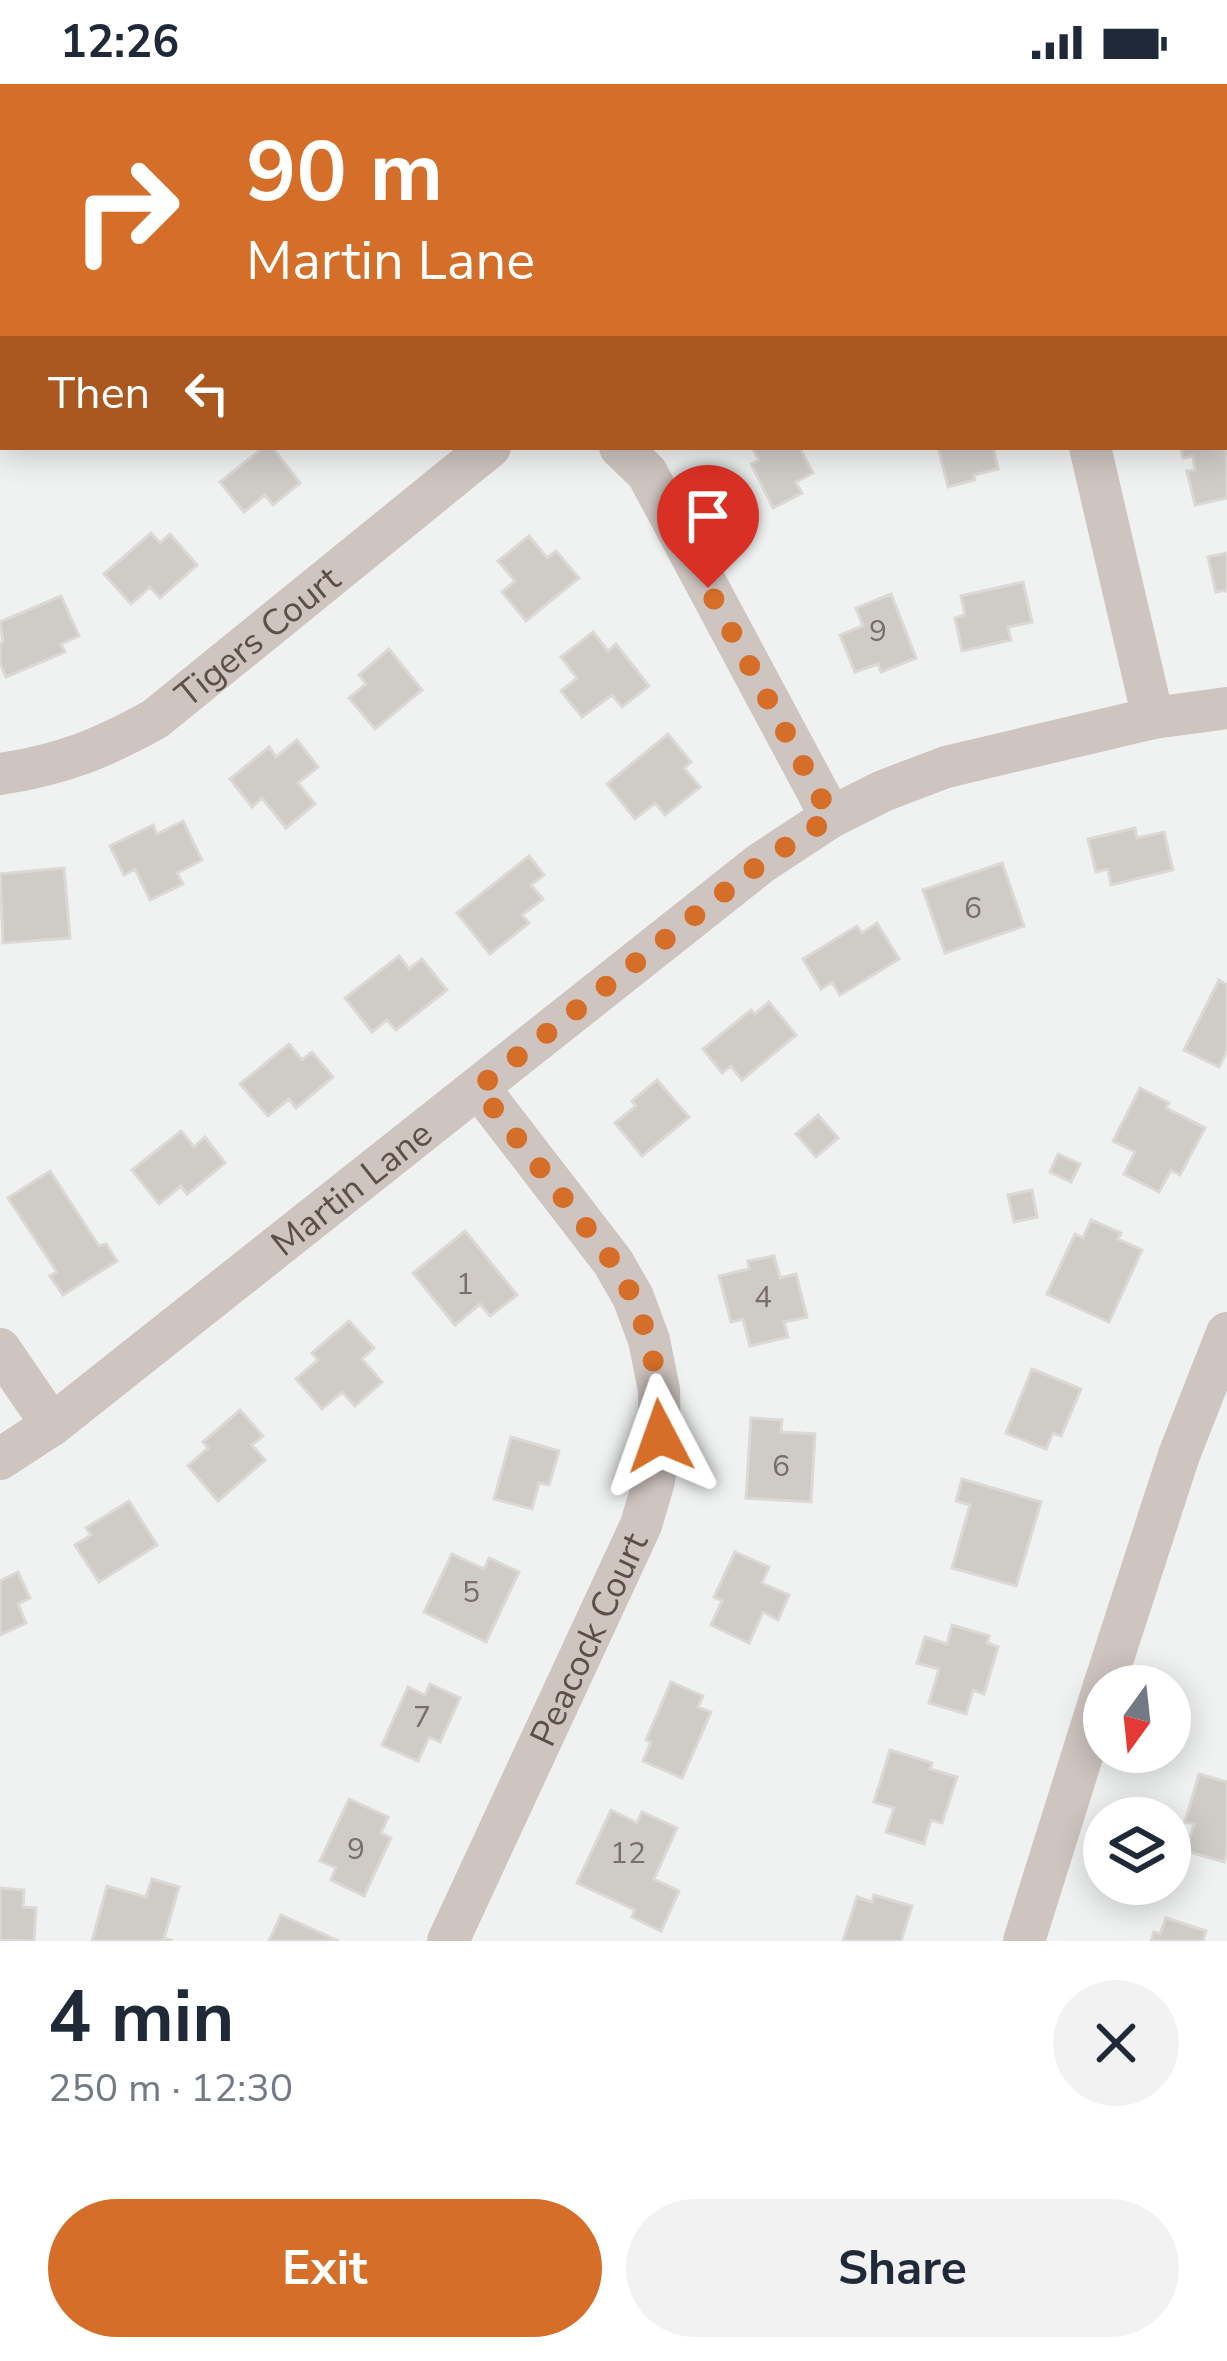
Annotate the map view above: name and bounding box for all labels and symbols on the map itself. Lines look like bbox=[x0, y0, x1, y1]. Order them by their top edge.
pin bbox=[657, 465, 759, 588]
street label: Tigers Court bbox=[165, 555, 351, 719]
house number: 9 bbox=[869, 611, 887, 652]
house number: 6 bbox=[964, 888, 982, 929]
street label: Martin Lane bbox=[261, 1110, 443, 1268]
house number: 1 bbox=[456, 1264, 474, 1305]
house number: 4 bbox=[754, 1277, 772, 1318]
position arrow bbox=[597, 1373, 723, 1499]
house number: 6 bbox=[772, 1446, 790, 1487]
street label: Peacock Court bbox=[519, 1524, 660, 1754]
house number: 5 bbox=[462, 1572, 480, 1613]
north arrow bbox=[1083, 1665, 1191, 1773]
house number: 7 bbox=[413, 1697, 431, 1738]
house number: 9 bbox=[347, 1829, 365, 1870]
house number: 12 bbox=[610, 1833, 646, 1874]

